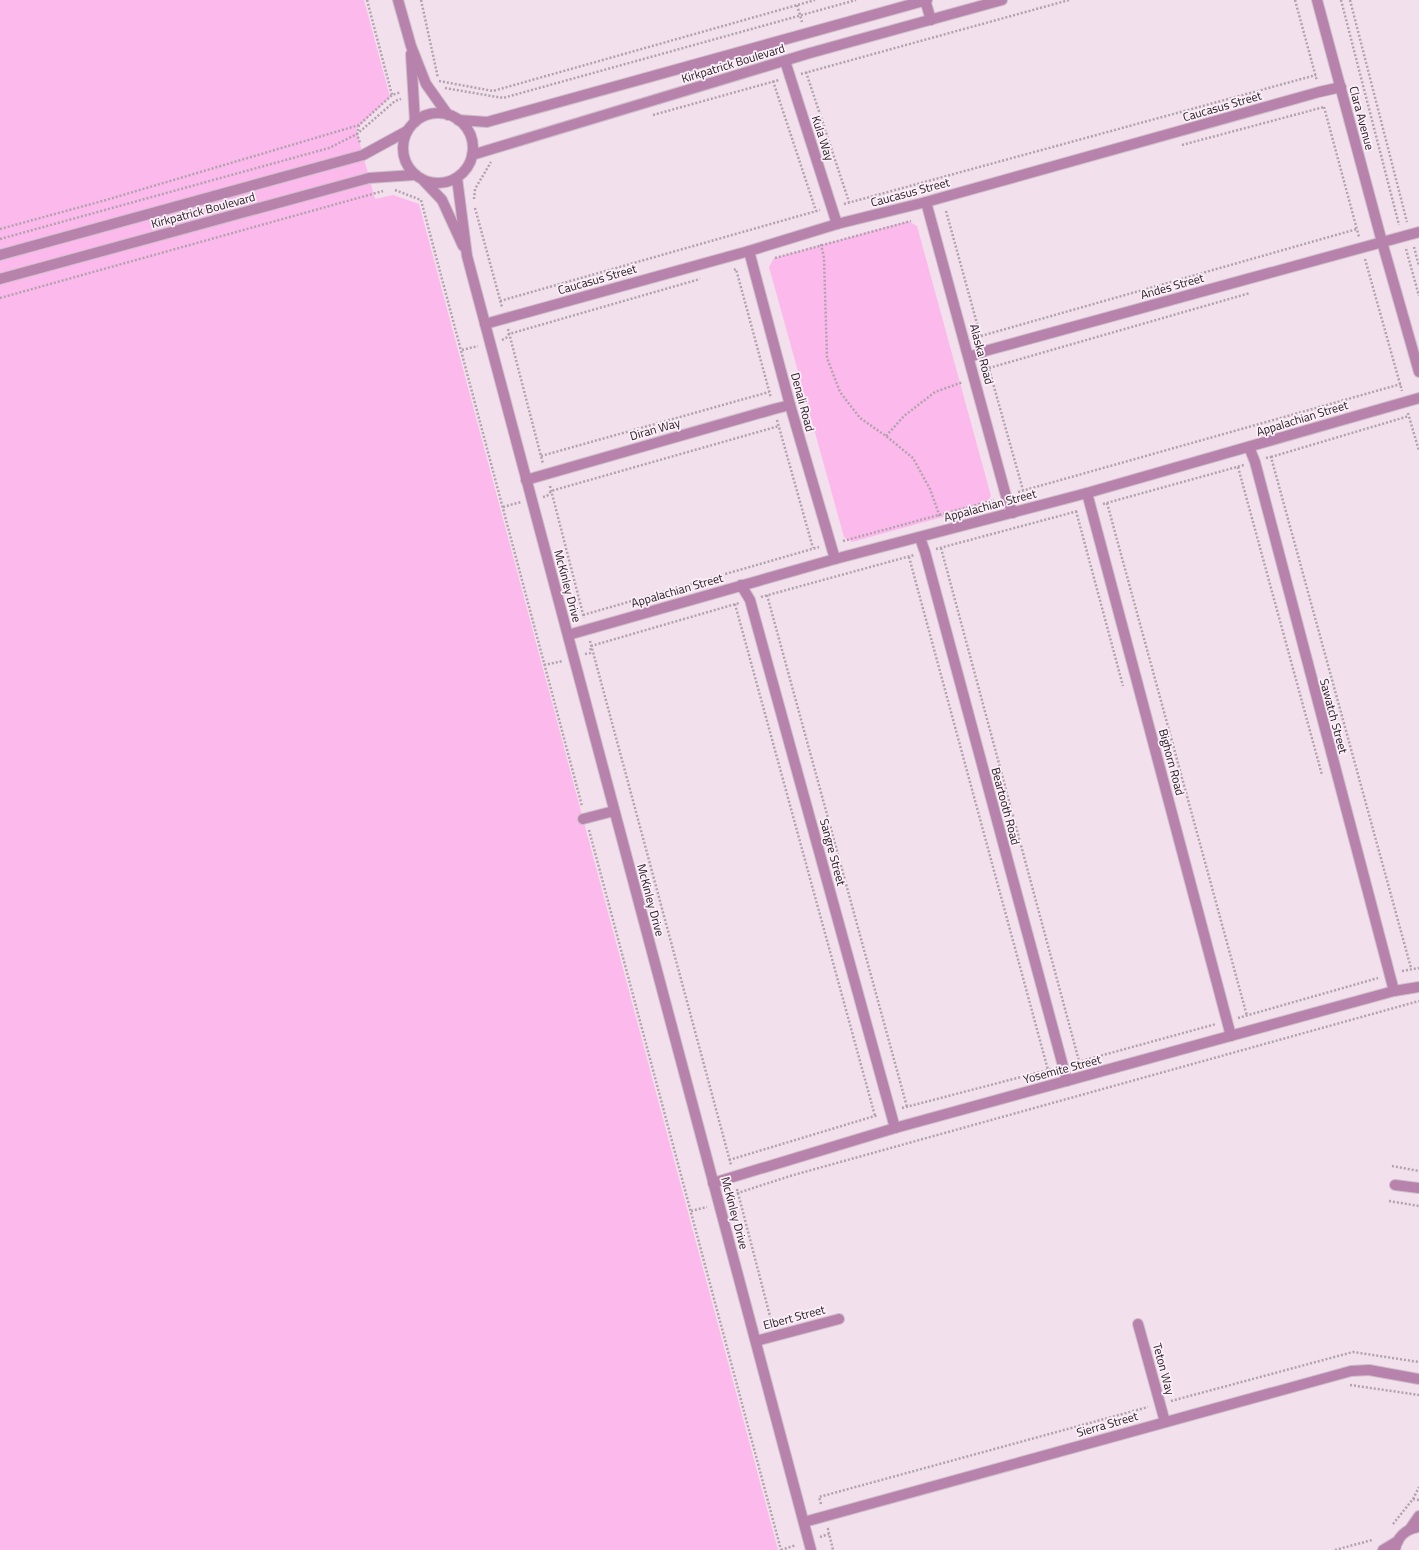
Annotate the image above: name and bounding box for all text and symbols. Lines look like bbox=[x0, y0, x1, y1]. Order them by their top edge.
street label: Kirkpatrick Boulevard bbox=[679, 38, 787, 88]
street label: Clara Avenue bbox=[1344, 84, 1380, 152]
street label: Caucasus Street bbox=[1180, 85, 1264, 126]
street label: Kula Way bbox=[807, 113, 839, 163]
street label: Caucasus Street bbox=[868, 172, 952, 212]
street label: Kirkpatrick Boulevard bbox=[149, 187, 257, 233]
street label: Caucasus Street bbox=[555, 258, 639, 299]
street label: Andes Street bbox=[1138, 268, 1207, 304]
street label: Alaska Road bbox=[965, 322, 999, 386]
street label: Denali Road bbox=[786, 370, 820, 434]
street label: Appalachian Street bbox=[1254, 395, 1351, 441]
street label: Diran Way bbox=[627, 413, 683, 445]
street label: Appalachian Street bbox=[942, 483, 1039, 526]
street label: McKinley Drive bbox=[549, 548, 587, 624]
street label: Appalachian Street bbox=[629, 568, 726, 612]
street label: Sawatch Street bbox=[1315, 676, 1353, 756]
street label: Bighorn Road bbox=[1154, 727, 1190, 797]
street label: Beartooth Road bbox=[987, 765, 1025, 847]
street label: Sangre Street bbox=[815, 816, 851, 888]
street label: McKinley Drive bbox=[632, 862, 670, 938]
street label: Yosemite Street bbox=[1021, 1049, 1104, 1089]
street label: McKinley Drive bbox=[716, 1175, 754, 1251]
street label: Elbert Street bbox=[761, 1299, 828, 1334]
street label: Teton Way bbox=[1148, 1341, 1180, 1397]
street label: Sierra Street bbox=[1074, 1406, 1141, 1442]

